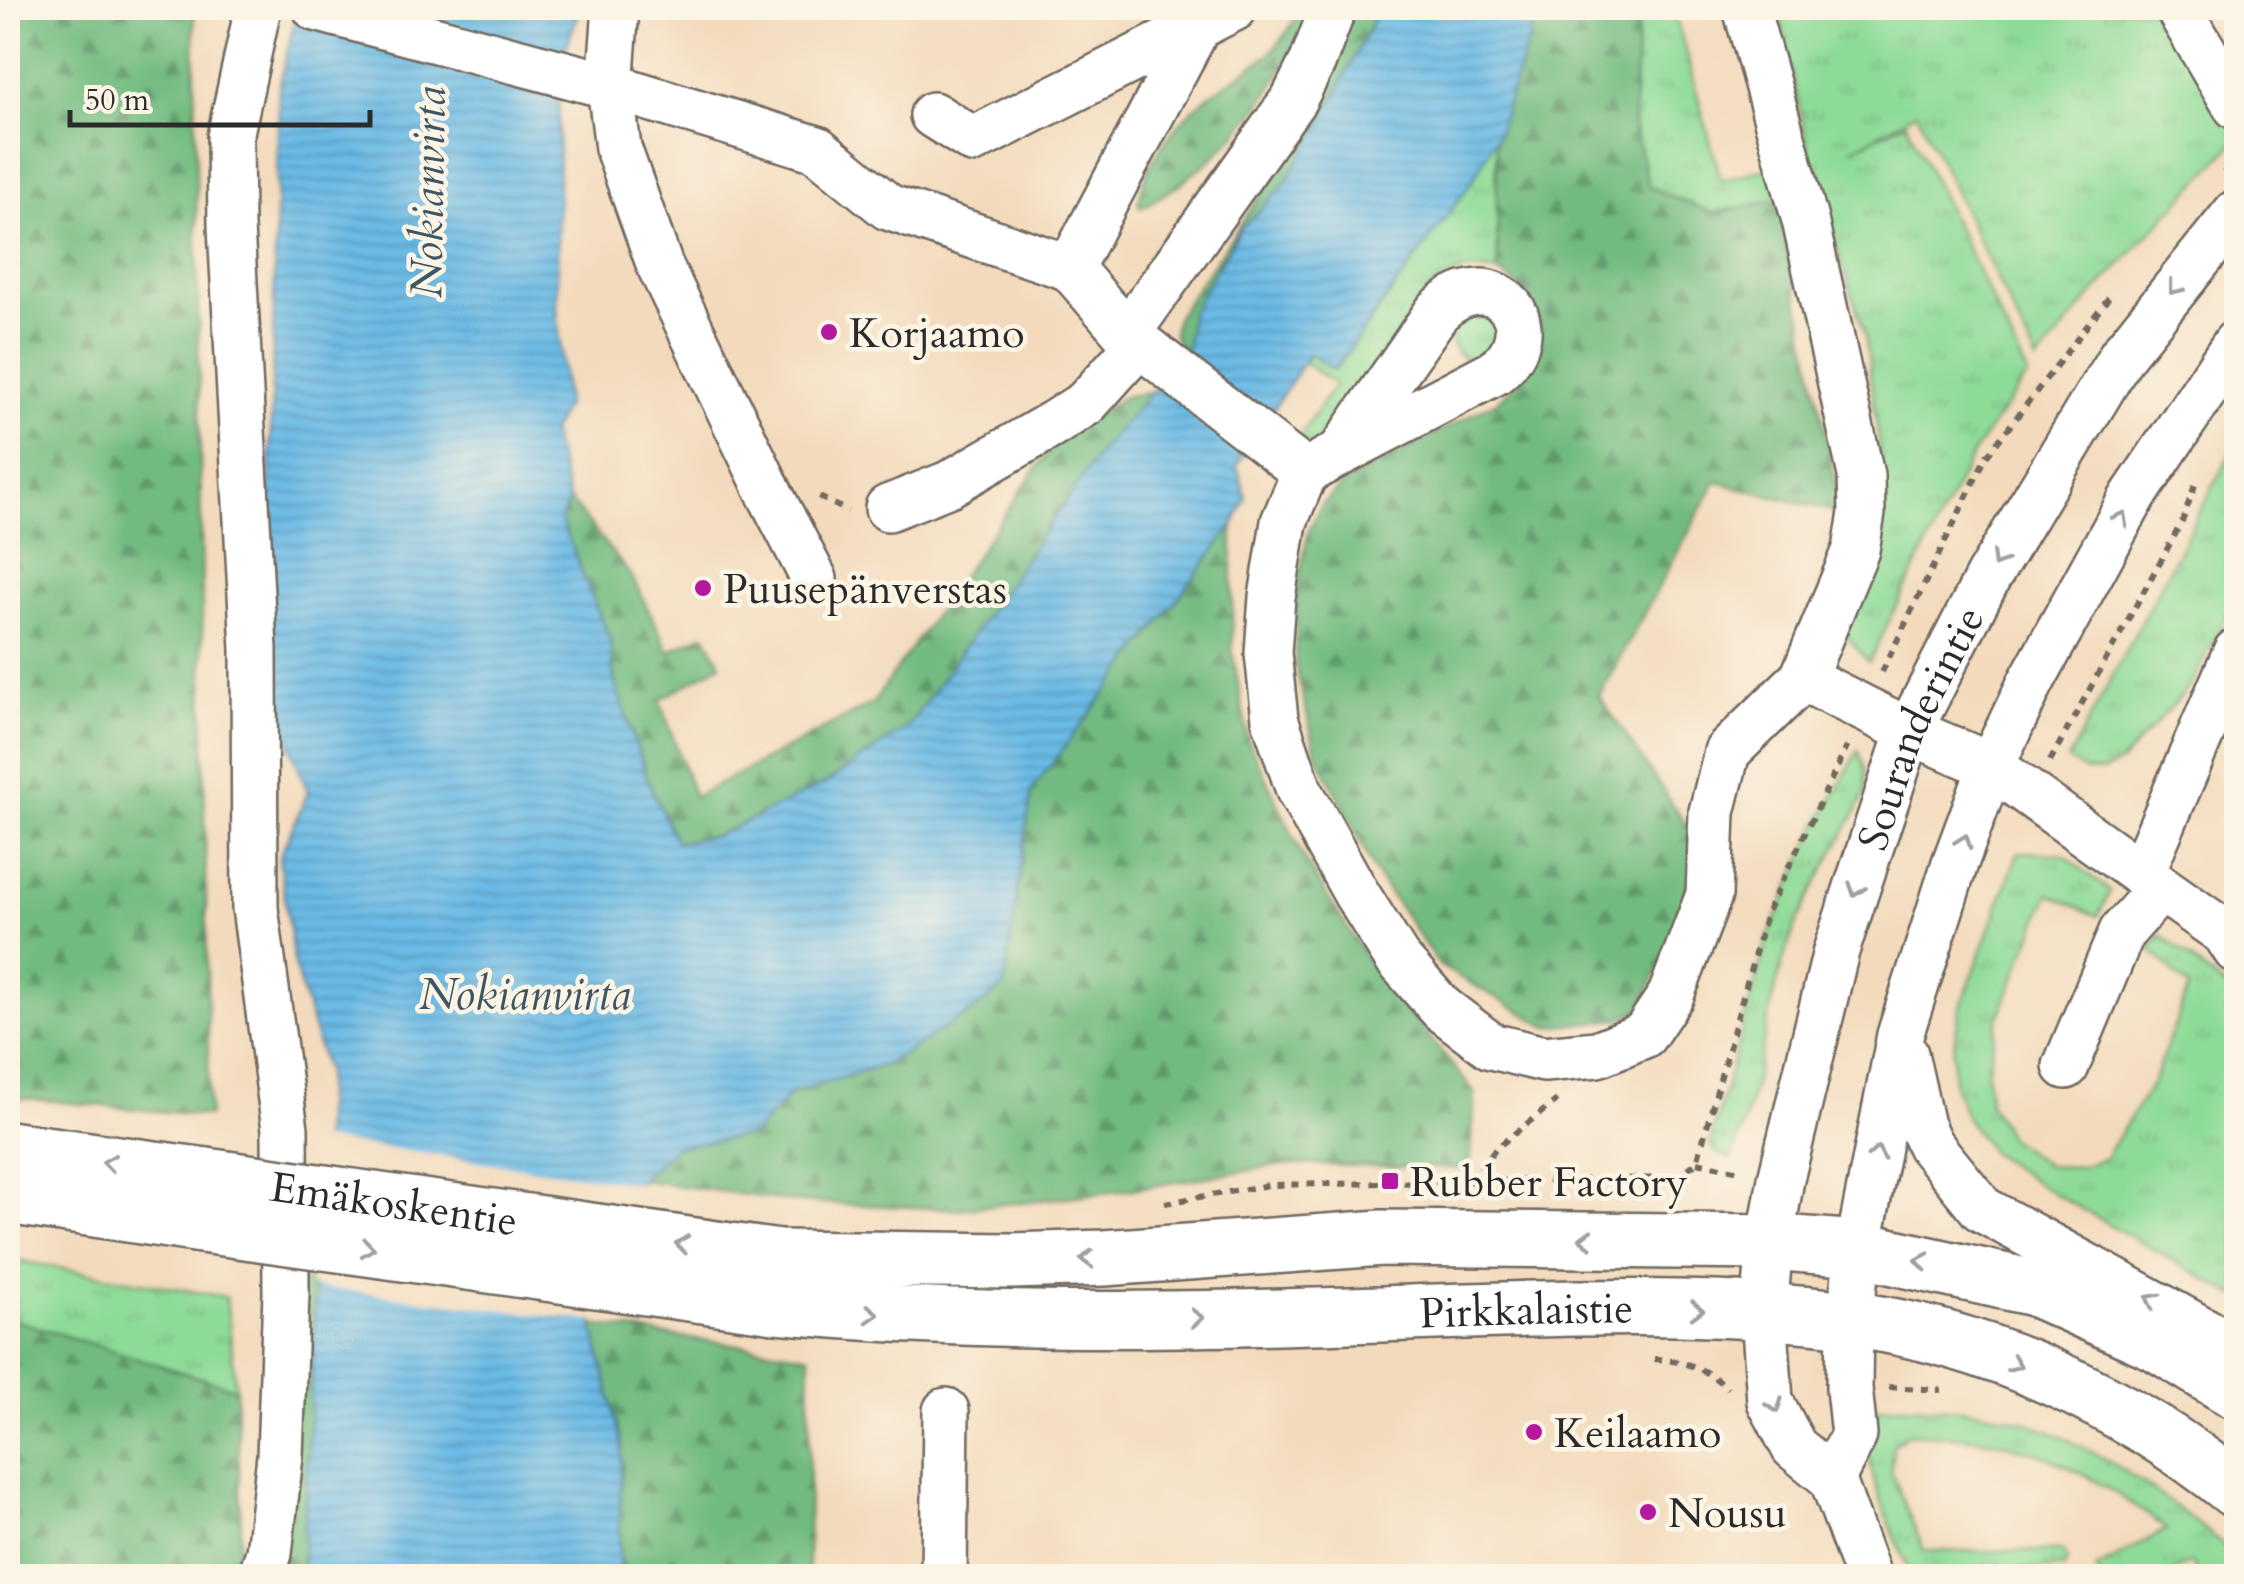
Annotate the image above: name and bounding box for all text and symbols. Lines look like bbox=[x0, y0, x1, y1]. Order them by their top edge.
scale bar bbox=[70, 65, 370, 127]
text: 50 m bbox=[85, 80, 150, 121]
water label: Nokianvirta bbox=[396, 86, 461, 299]
one-way arrow bbox=[2169, 276, 2186, 294]
place label: Korjaamo bbox=[849, 305, 1025, 362]
marker: Korjaamo bbox=[818, 321, 840, 343]
one-way arrow bbox=[2109, 510, 2128, 528]
one-way arrow bbox=[1991, 549, 2010, 567]
place label: Puusepänverstas bbox=[723, 561, 1007, 618]
marker: Puusepänverstas bbox=[692, 577, 714, 599]
street label: Souranderintie bbox=[1844, 596, 1998, 858]
one-way arrow bbox=[1952, 833, 1972, 850]
one-way arrow bbox=[1848, 880, 1868, 897]
water label: Nokianvirta bbox=[419, 964, 631, 1025]
one-way arrow bbox=[1865, 1145, 1886, 1162]
one-way arrow bbox=[101, 1153, 117, 1174]
place label: Rubber Factory bbox=[1410, 1154, 1688, 1211]
street label: Emäkoskentie bbox=[267, 1159, 521, 1250]
marker: Rubber Factory bbox=[1379, 1170, 1401, 1192]
one-way arrow bbox=[1578, 1229, 1594, 1250]
one-way arrow bbox=[674, 1235, 691, 1256]
one-way arrow bbox=[359, 1237, 376, 1258]
one-way arrow bbox=[1078, 1248, 1094, 1269]
one-way arrow bbox=[1914, 1251, 1931, 1272]
street label: Pirkkalaistie bbox=[1418, 1280, 1633, 1343]
one-way arrow bbox=[2144, 1292, 2162, 1312]
one-way arrow bbox=[1689, 1300, 1705, 1321]
one-way arrow bbox=[865, 1303, 881, 1324]
one-way arrow bbox=[1190, 1307, 1205, 1329]
one-way arrow bbox=[2005, 1352, 2023, 1372]
one-way arrow bbox=[1763, 1396, 1784, 1413]
place label: Keilaamo bbox=[1554, 1405, 1721, 1462]
marker: Keilaamo bbox=[1523, 1421, 1545, 1443]
place label: Nousu bbox=[1668, 1485, 1787, 1542]
marker: Nousu bbox=[1637, 1501, 1659, 1523]

